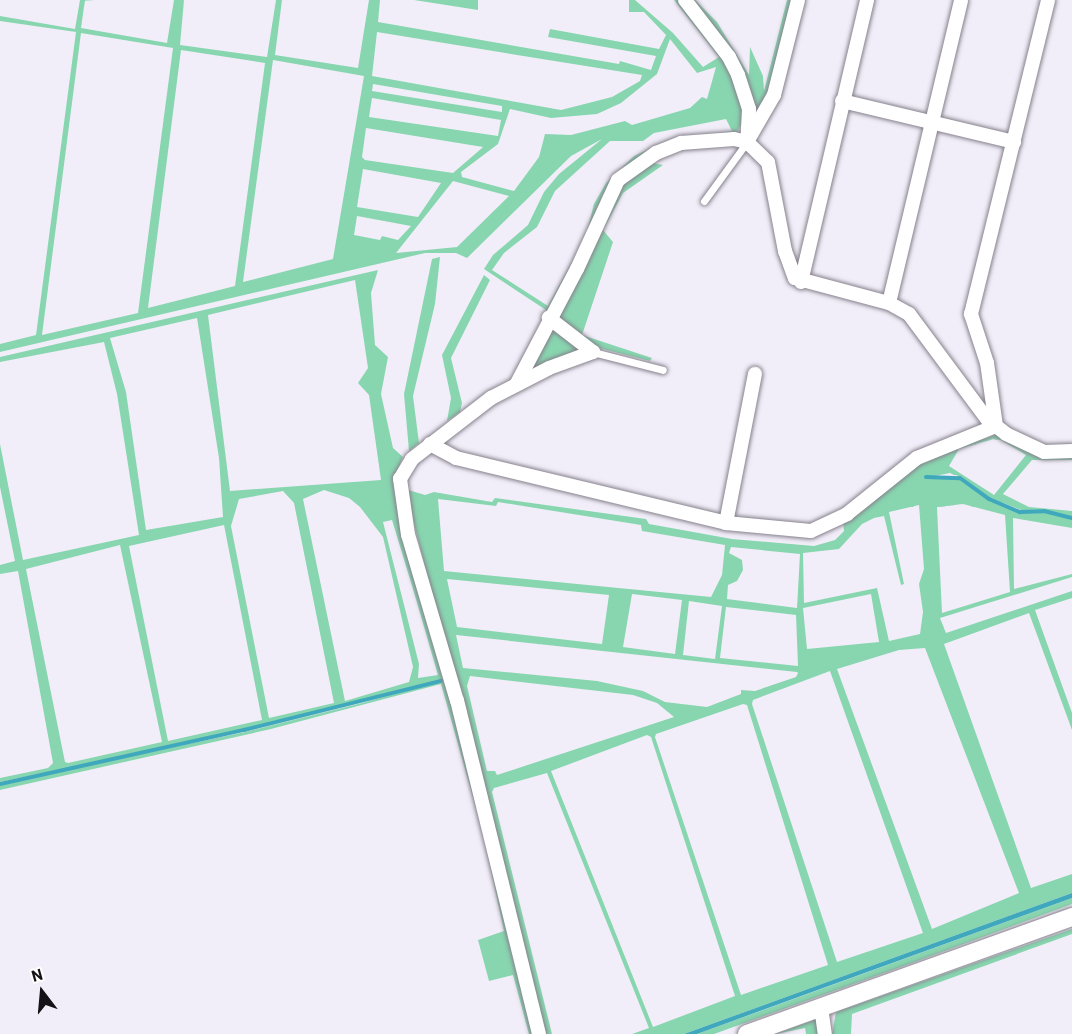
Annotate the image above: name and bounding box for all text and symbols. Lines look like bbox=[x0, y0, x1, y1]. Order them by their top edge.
north arrow bbox=[12, 962, 72, 1022]
text: N bbox=[29, 964, 45, 985]

